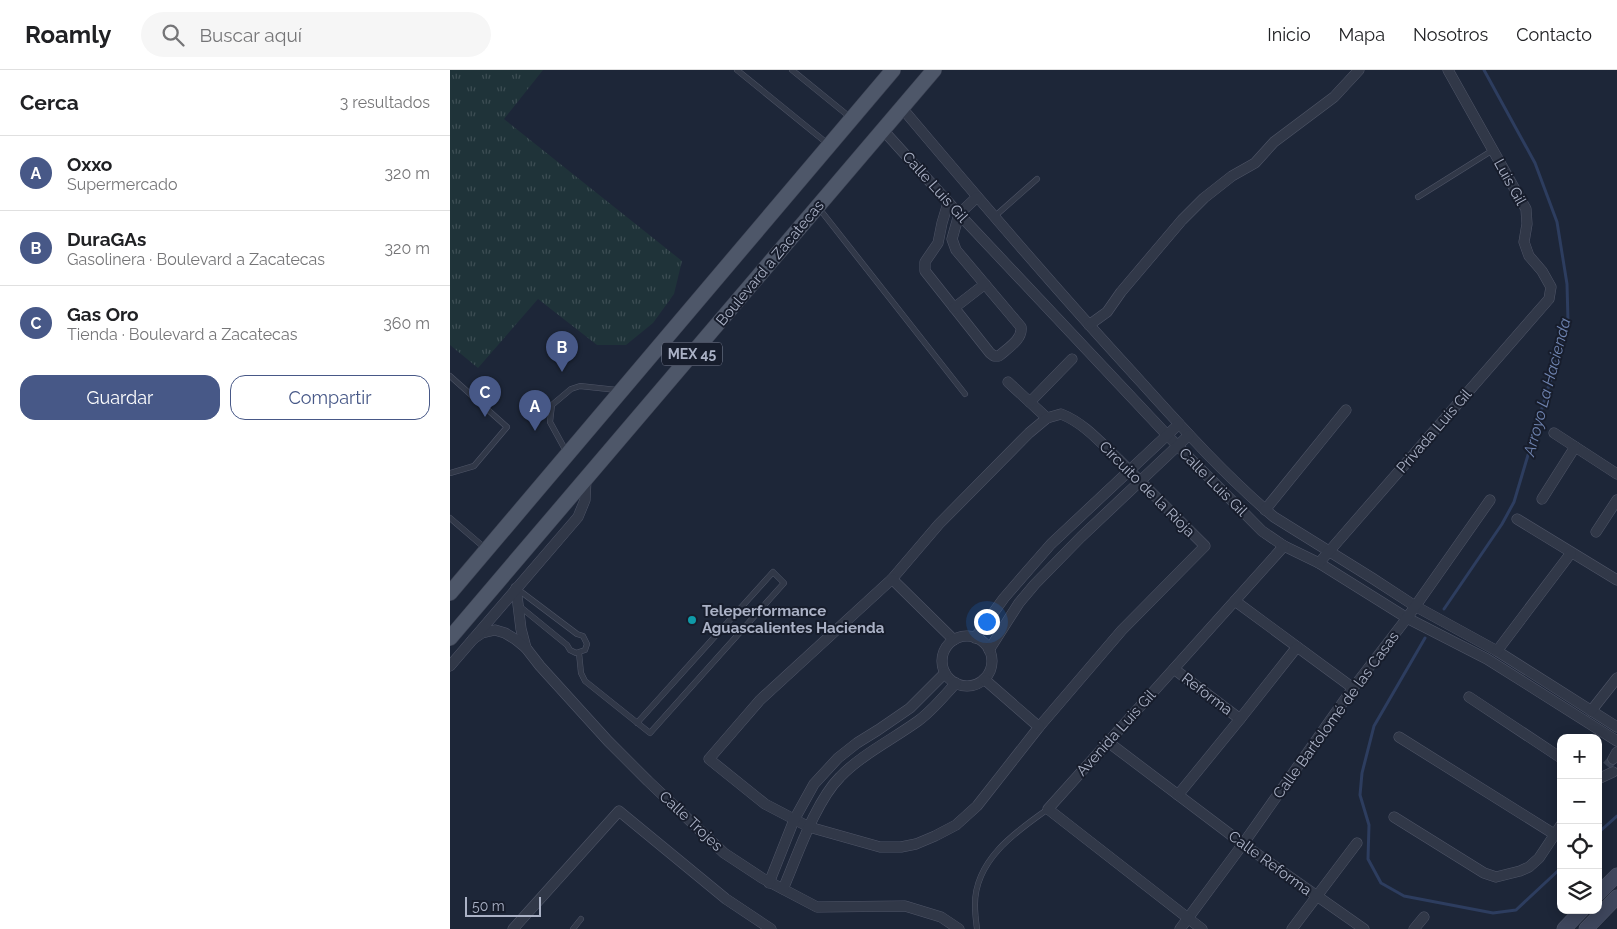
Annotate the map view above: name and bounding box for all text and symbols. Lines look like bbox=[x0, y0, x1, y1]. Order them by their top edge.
search box bbox=[141, 12, 491, 57]
text: Roamly bbox=[25, 20, 111, 49]
icon: search bbox=[159, 21, 187, 49]
text: Buscar aquí bbox=[199, 24, 302, 46]
text: Inicio bbox=[1267, 24, 1311, 45]
text: Mapa bbox=[1339, 24, 1385, 45]
text: Nosotros bbox=[1413, 24, 1488, 45]
text: Contacto bbox=[1516, 24, 1592, 45]
text: Cerca bbox=[20, 90, 79, 115]
text: 3 resultados bbox=[340, 93, 430, 112]
street label: Calle Luis Gil bbox=[898, 148, 972, 227]
text: Oxxo bbox=[67, 153, 112, 175]
street label: Luis Gil bbox=[1490, 156, 1530, 209]
text: A bbox=[31, 164, 41, 183]
text: 320 m bbox=[385, 164, 430, 183]
text: Supermercado bbox=[67, 175, 178, 194]
street label: Boulevard a Zacatecas bbox=[712, 197, 828, 329]
text: DuraGAs bbox=[67, 228, 146, 250]
text: B bbox=[31, 239, 41, 258]
text: 320 m bbox=[385, 239, 430, 258]
text: Gasolinera · Boulevard a Zacatecas bbox=[67, 250, 325, 269]
text: Gas Oro bbox=[67, 303, 139, 325]
text: C bbox=[31, 314, 41, 333]
text: 360 m bbox=[383, 314, 430, 333]
water label: Arroyo La Hacienda bbox=[1519, 315, 1575, 459]
text: Tienda · Boulevard a Zacatecas bbox=[67, 325, 297, 344]
pin: B bbox=[546, 331, 578, 372]
road number: MEX 45 bbox=[662, 342, 722, 366]
button: Guardar bbox=[20, 375, 220, 420]
button: Compartir bbox=[230, 375, 430, 420]
pin: C bbox=[469, 376, 501, 417]
street label: Privada Luis Gil bbox=[1393, 385, 1476, 477]
pin: A bbox=[519, 390, 551, 431]
street label: Circuito de la Rioja bbox=[1095, 437, 1199, 541]
street label: Calle Luis Gil bbox=[1175, 444, 1252, 521]
place label: Teleperformance Aguascalientes Hacienda bbox=[702, 602, 885, 637]
your location bbox=[974, 609, 1000, 635]
marker: Teleperformance Aguascalientes Hacienda bbox=[686, 614, 698, 626]
street label: Calle Bartolomé de las Casas bbox=[1269, 628, 1403, 802]
street label: Reforma bbox=[1178, 669, 1236, 719]
street label: Avenida Luis Gil bbox=[1073, 686, 1160, 780]
map controls bbox=[1557, 734, 1602, 914]
button: + bbox=[1557, 734, 1602, 779]
button: − bbox=[1557, 779, 1602, 824]
street label: Calle Trojes bbox=[656, 787, 726, 855]
button: locate bbox=[1557, 824, 1602, 869]
street label: Calle Reforma bbox=[1225, 827, 1315, 899]
button: layers bbox=[1557, 869, 1602, 914]
scale bar bbox=[465, 894, 541, 917]
text: 50 m bbox=[472, 898, 505, 914]

